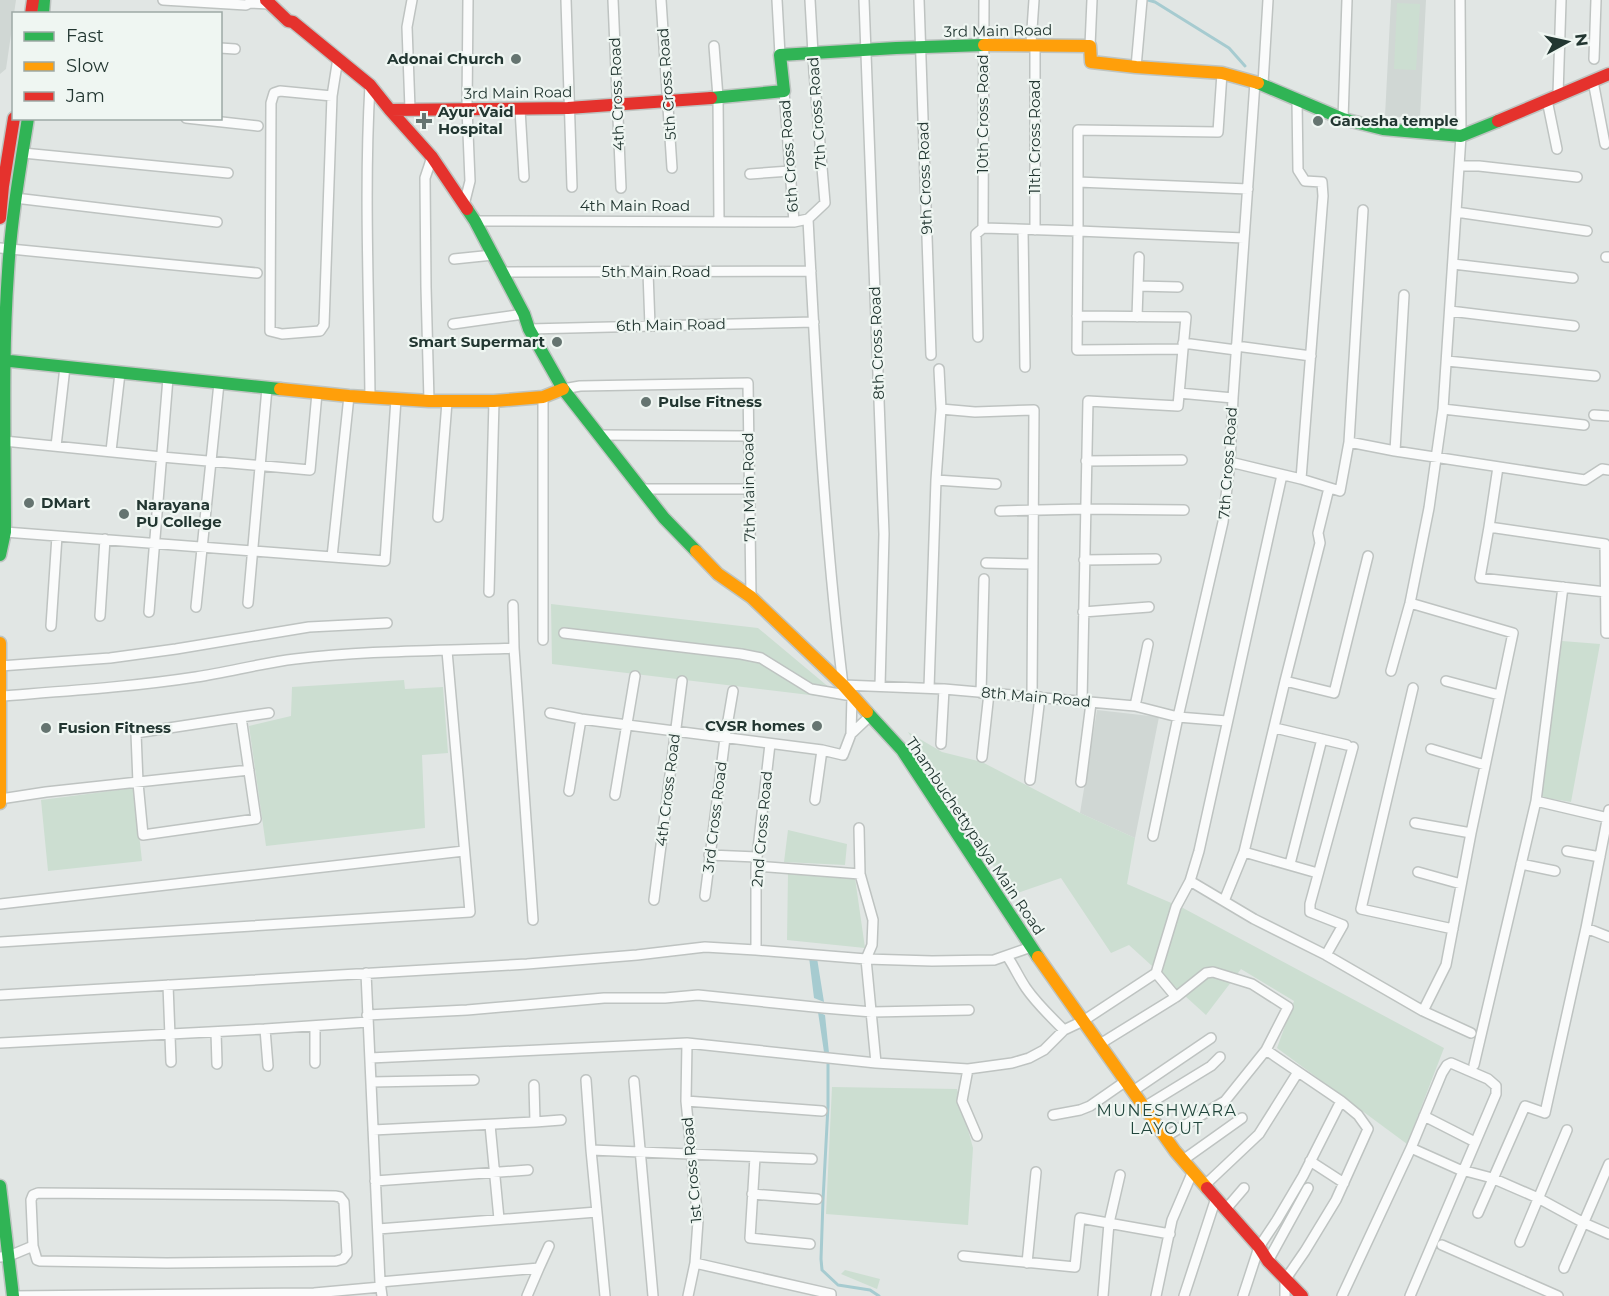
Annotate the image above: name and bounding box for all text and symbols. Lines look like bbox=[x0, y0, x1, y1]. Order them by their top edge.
legend bbox=[12, 12, 222, 120]
north arrow bbox=[1537, 12, 1597, 72]
street label: 3rd Main Road bbox=[943, 20, 1053, 41]
text: Fast bbox=[66, 25, 104, 47]
street label: 5th Cross Road bbox=[653, 27, 680, 141]
text: N bbox=[1571, 32, 1592, 48]
street label: 4th Cross Road bbox=[605, 37, 628, 151]
place label: Adonai Church bbox=[386, 49, 504, 68]
marker: Adonai Church bbox=[509, 52, 523, 66]
street label: 10th Cross Road bbox=[973, 54, 992, 174]
text: Slow bbox=[66, 55, 109, 77]
street label: 7th Cross Road bbox=[803, 56, 830, 170]
street label: 11th Cross Road bbox=[1025, 80, 1044, 194]
street label: 3rd Main Road bbox=[463, 82, 573, 103]
text: Jam bbox=[65, 85, 105, 107]
street label: 6th Cross Road bbox=[775, 99, 802, 213]
place label: Ayur Vaid Hospital bbox=[437, 102, 514, 138]
place label: Ganesha temple bbox=[1330, 111, 1458, 130]
marker: Ayur Vaid Hospital bbox=[415, 112, 433, 130]
marker: Ganesha temple bbox=[1311, 114, 1325, 128]
street label: 9th Cross Road bbox=[913, 121, 936, 235]
street label: 4th Main Road bbox=[580, 196, 690, 215]
street label: 5th Main Road bbox=[601, 262, 711, 281]
street label: 8th Cross Road bbox=[865, 286, 888, 400]
street label: 6th Main Road bbox=[616, 314, 726, 335]
place label: Smart Supermart bbox=[409, 332, 545, 351]
marker: Smart Supermart bbox=[550, 335, 564, 349]
place label: Pulse Fitness bbox=[658, 392, 762, 411]
marker: Pulse Fitness bbox=[639, 395, 653, 409]
street label: 7th Cross Road bbox=[1214, 406, 1241, 520]
street label: 7th Main Road bbox=[738, 432, 759, 542]
place label: DMart bbox=[41, 493, 91, 512]
place label: Narayana PU College bbox=[136, 495, 222, 531]
marker: DMart bbox=[22, 496, 36, 510]
marker: Narayana PU College bbox=[117, 507, 131, 521]
street label: 8th Main Road bbox=[980, 682, 1092, 711]
place label: CVSR homes bbox=[705, 716, 805, 735]
place label: Fusion Fitness bbox=[58, 718, 171, 737]
marker: CVSR homes bbox=[810, 719, 824, 733]
marker: Fusion Fitness bbox=[39, 721, 53, 735]
street label: 4th Cross Road bbox=[651, 732, 684, 848]
street label: Thambuchettypalya Main Road bbox=[902, 733, 1049, 938]
street label: 3rd Cross Road bbox=[698, 760, 731, 874]
street label: 2nd Cross Road bbox=[747, 770, 776, 888]
district label: MUNESHWARA LAYOUT bbox=[1097, 1101, 1237, 1138]
street label: 1st Cross Road bbox=[677, 1116, 706, 1224]

